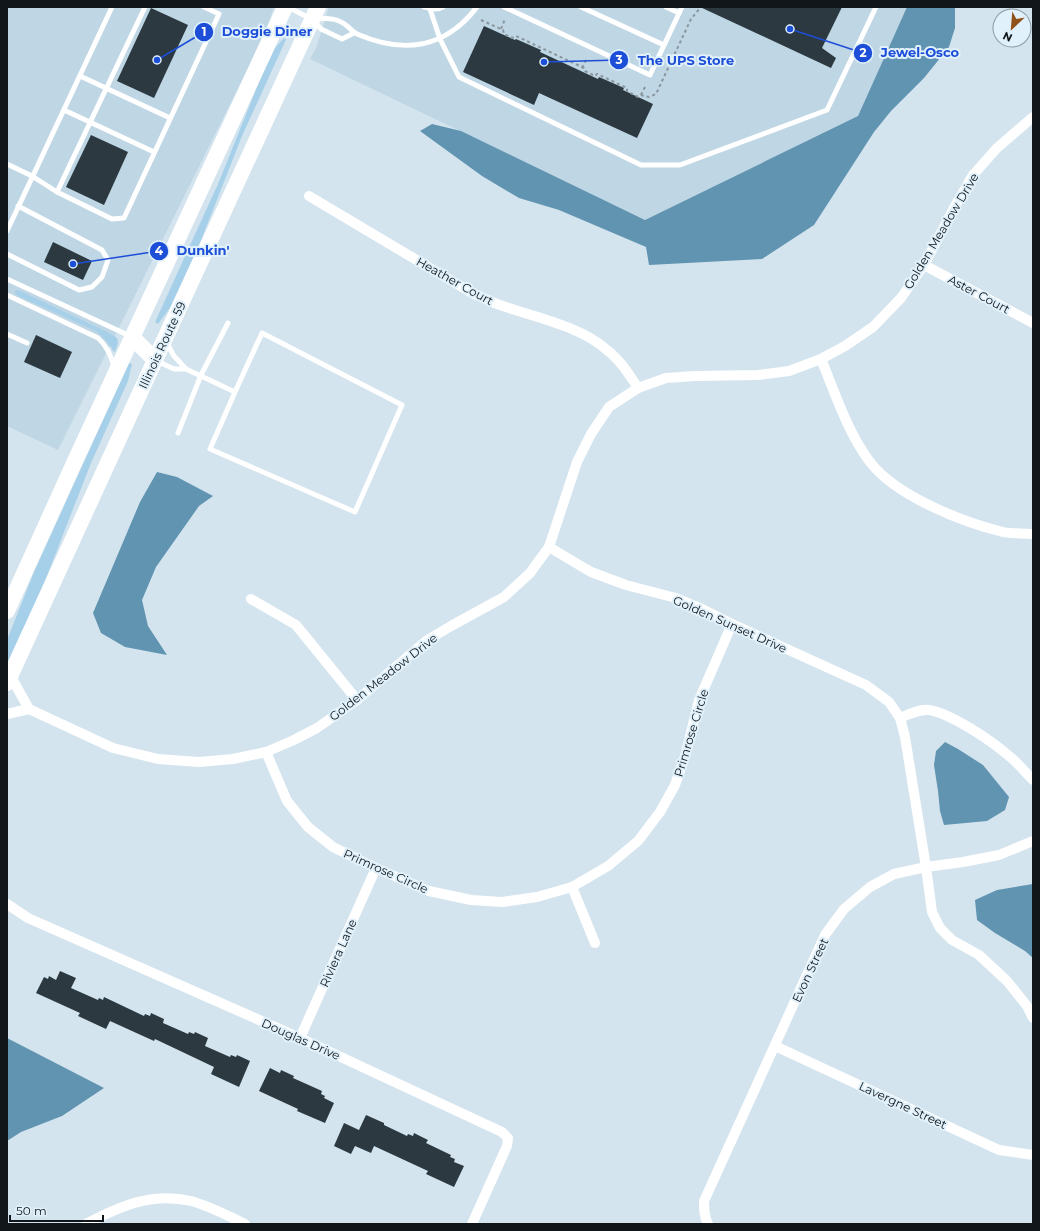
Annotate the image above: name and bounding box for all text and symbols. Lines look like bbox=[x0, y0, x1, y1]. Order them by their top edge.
north arrow bbox=[992, 8, 1032, 48]
callout: Doggie Diner bbox=[194, 19, 321, 44]
text: Doggie Diner bbox=[222, 23, 313, 39]
text: 1 bbox=[202, 24, 206, 39]
text: N bbox=[1001, 29, 1015, 45]
callout: Jewel-Osco bbox=[853, 40, 968, 65]
text: Jewel-Osco bbox=[880, 44, 960, 60]
text: 2 bbox=[859, 45, 867, 60]
callout: The UPS Store bbox=[609, 48, 742, 73]
text: 3 bbox=[614, 52, 623, 67]
text: The UPS Store bbox=[638, 52, 734, 68]
street label: Golden Meadow Drive bbox=[900, 170, 982, 292]
callout: Dunkin' bbox=[149, 238, 238, 263]
text: Dunkin' bbox=[176, 242, 230, 258]
text: 4 bbox=[155, 243, 164, 258]
street label: Heather Court bbox=[414, 254, 496, 308]
street label: Aster Court bbox=[945, 271, 1013, 317]
street label: Illinois Route 59 bbox=[135, 299, 189, 391]
street label: Golden Sunset Drive bbox=[671, 592, 789, 656]
street label: Golden Meadow Drive bbox=[326, 630, 440, 724]
street label: Primrose Circle bbox=[671, 687, 711, 779]
street label: Primrose Circle bbox=[341, 846, 431, 896]
street label: Riviera Lane bbox=[316, 917, 360, 989]
street label: Evon Street bbox=[789, 935, 831, 1005]
street label: Douglas Drive bbox=[259, 1015, 343, 1063]
street label: Lavergne Street bbox=[857, 1078, 949, 1132]
scale bar bbox=[10, 1197, 103, 1223]
text: 50 m bbox=[16, 1203, 47, 1218]

